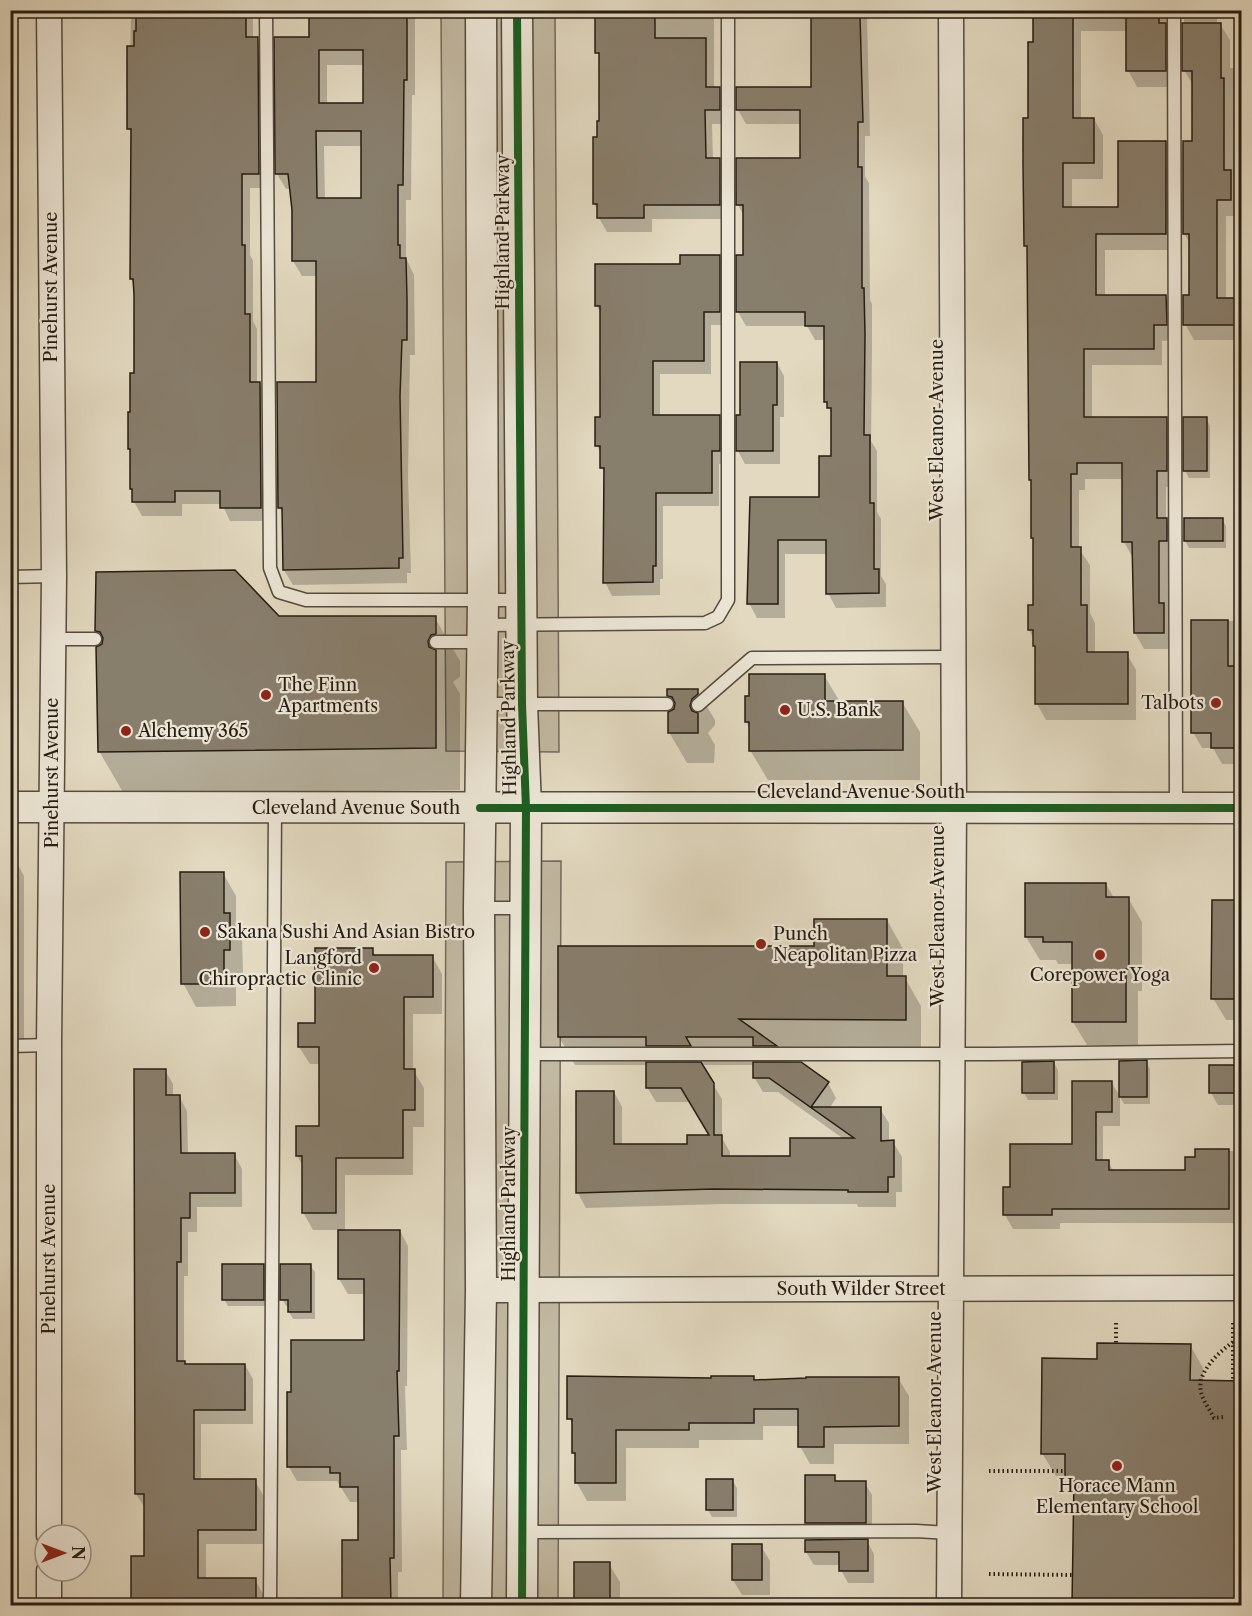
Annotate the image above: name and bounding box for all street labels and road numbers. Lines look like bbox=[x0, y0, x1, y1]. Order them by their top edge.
street label: Highland Parkway bbox=[492, 153, 514, 310]
street label: Pinehurst Avenue bbox=[40, 212, 62, 362]
street label: West Eleanor Avenue bbox=[926, 339, 948, 522]
street label: Highland Parkway bbox=[497, 639, 521, 796]
street label: Pinehurst Avenue bbox=[41, 698, 63, 848]
street label: Cleveland Avenue South bbox=[757, 781, 965, 803]
street label: Cleveland Avenue South bbox=[252, 797, 460, 819]
street label: West Eleanor Avenue bbox=[927, 825, 949, 1008]
street label: Highland Parkway bbox=[498, 1125, 520, 1282]
street label: Pinehurst Avenue bbox=[38, 1184, 60, 1334]
street label: South Wilder Street bbox=[776, 1278, 946, 1300]
street label: West Eleanor Avenue bbox=[924, 1311, 946, 1494]

